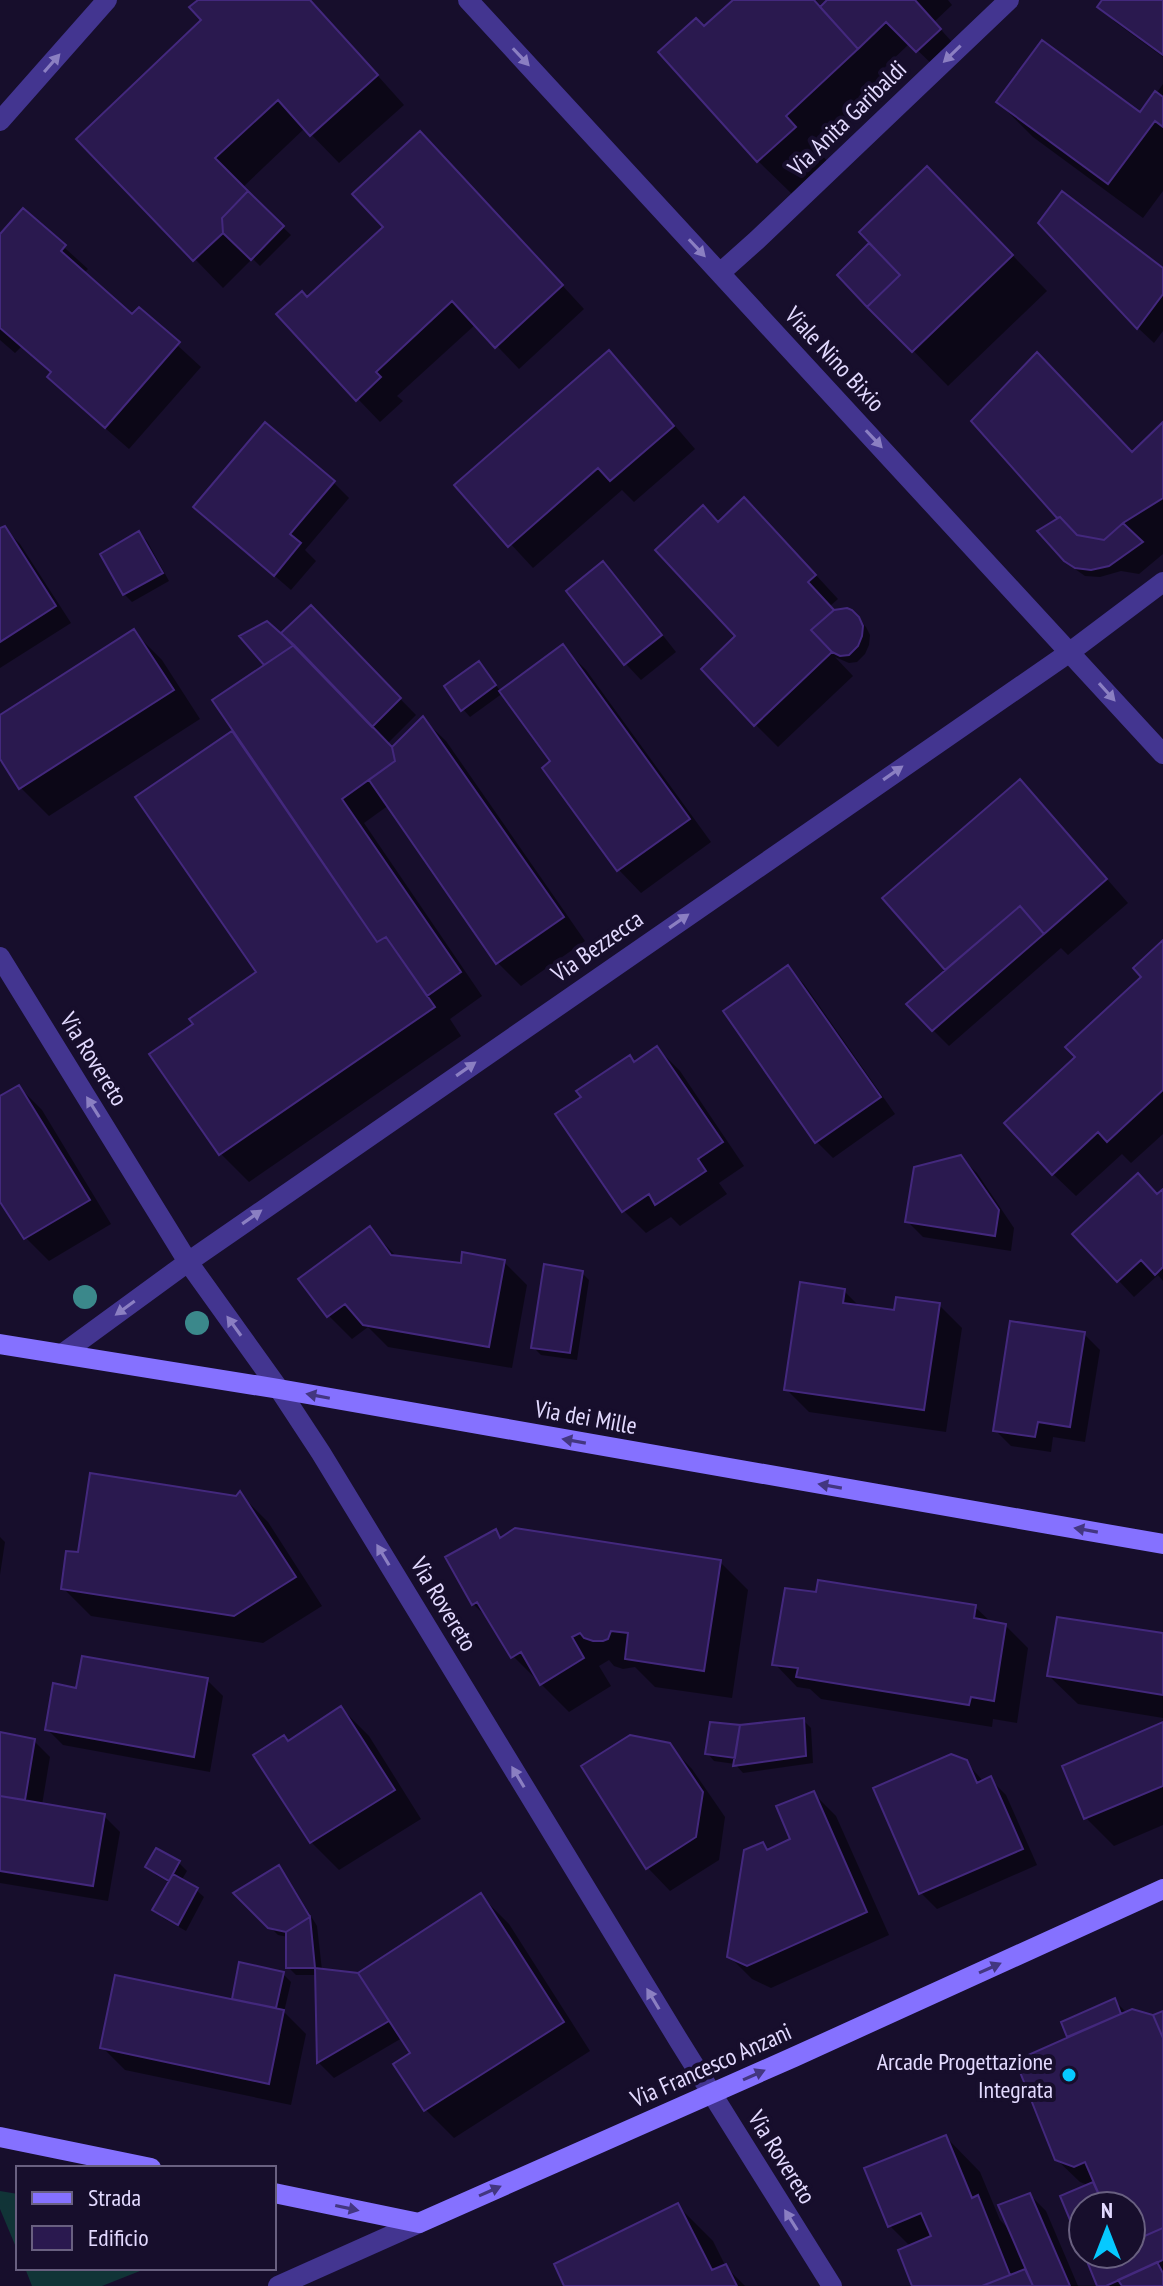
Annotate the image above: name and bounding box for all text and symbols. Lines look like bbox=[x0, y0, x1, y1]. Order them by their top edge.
one-way arrow bbox=[943, 44, 962, 62]
one-way arrow bbox=[511, 48, 529, 67]
one-way arrow bbox=[42, 53, 60, 72]
street label: Via Anita Garibaldi bbox=[780, 54, 913, 183]
one-way arrow bbox=[688, 239, 706, 258]
street label: Viale Nino Bixio bbox=[778, 299, 892, 418]
one-way arrow bbox=[864, 430, 882, 449]
one-way arrow bbox=[1097, 682, 1115, 701]
one-way arrow bbox=[882, 766, 903, 781]
street label: Via Bezzecca bbox=[544, 903, 649, 989]
one-way arrow bbox=[669, 914, 690, 929]
street label: Via Rovereto bbox=[53, 1006, 135, 1111]
one-way arrow bbox=[455, 1062, 476, 1077]
one-way arrow bbox=[86, 1096, 100, 1118]
one-way arrow bbox=[241, 1210, 262, 1225]
one-way arrow bbox=[114, 1300, 135, 1315]
one-way arrow bbox=[226, 1315, 242, 1336]
one-way arrow bbox=[305, 1389, 330, 1401]
street label: Via dei Mille bbox=[532, 1393, 640, 1441]
one-way arrow bbox=[561, 1435, 586, 1447]
one-way arrow bbox=[817, 1479, 842, 1491]
one-way arrow bbox=[1073, 1524, 1098, 1536]
one-way arrow bbox=[376, 1544, 390, 1566]
street label: Via Rovereto bbox=[403, 1550, 484, 1657]
one-way arrow bbox=[511, 1766, 525, 1788]
one-way arrow bbox=[979, 1961, 1002, 1974]
one-way arrow bbox=[647, 1988, 661, 2010]
street label: Via Francesco Anzani bbox=[625, 2016, 796, 2115]
place label: Arcade Progettazione Integrata bbox=[877, 2046, 1053, 2105]
marker: Arcade Progettazione Integrata bbox=[1060, 2066, 1078, 2084]
one-way arrow bbox=[742, 2068, 765, 2081]
street label: Via Rovereto bbox=[741, 2104, 823, 2209]
legend bbox=[16, 2166, 276, 2270]
text: Strada bbox=[88, 2182, 141, 2213]
one-way arrow bbox=[479, 2185, 502, 2198]
north arrow bbox=[1067, 2190, 1147, 2270]
text: N bbox=[1101, 2196, 1113, 2224]
one-way arrow bbox=[334, 2202, 359, 2215]
one-way arrow bbox=[784, 2209, 798, 2231]
text: Edificio bbox=[88, 2222, 149, 2253]

